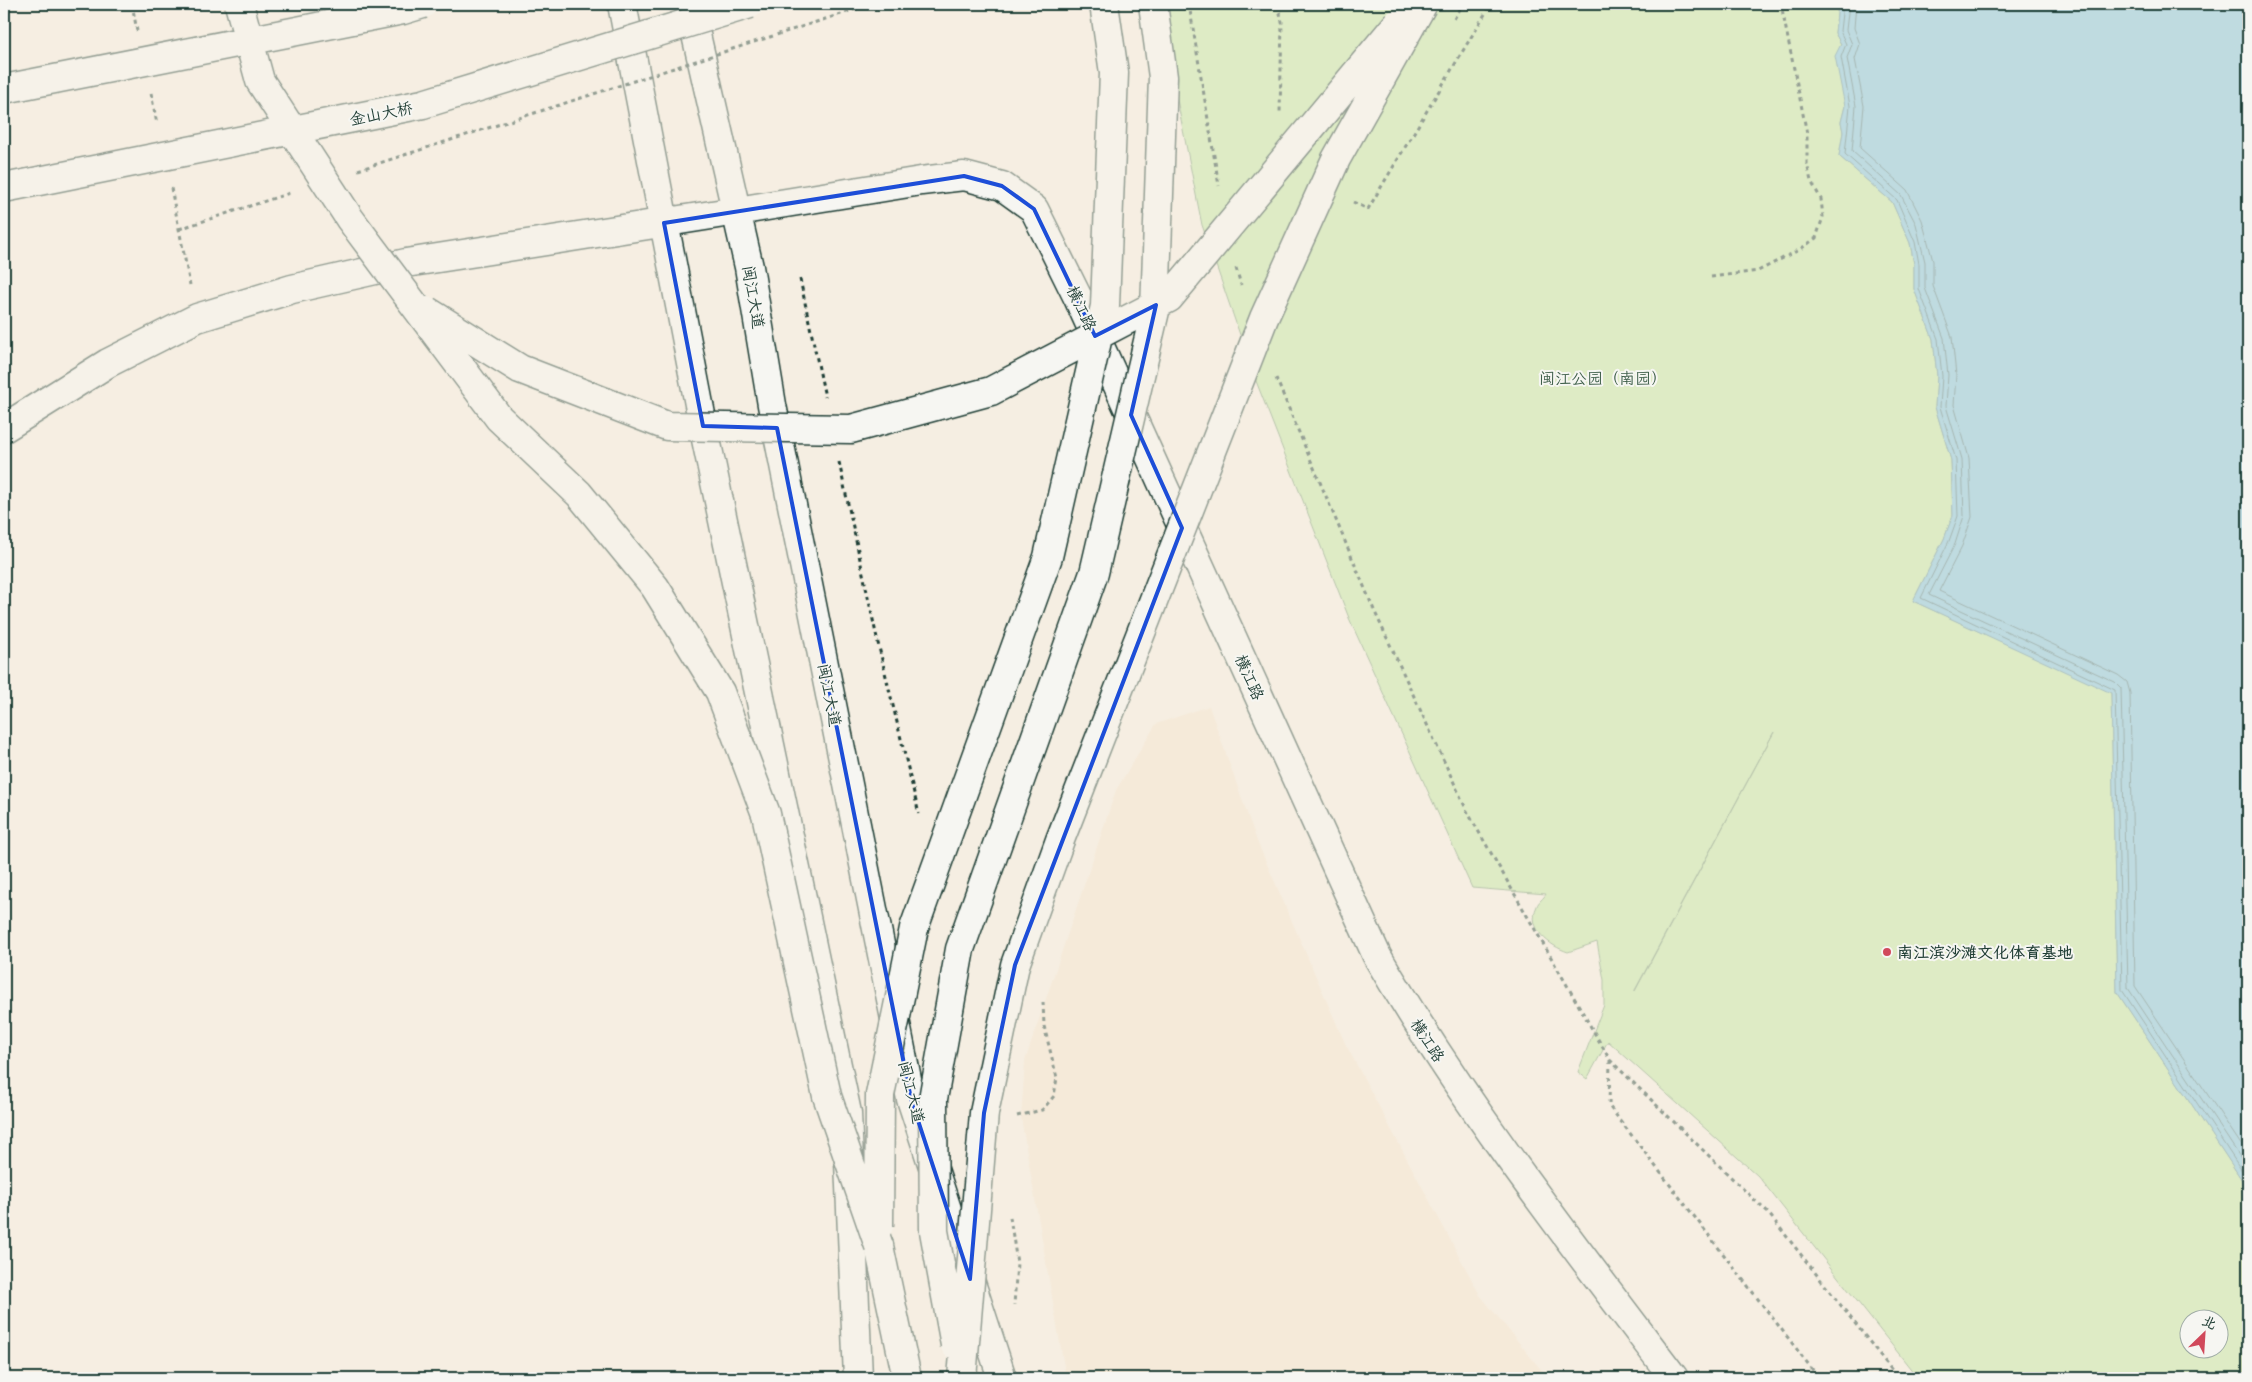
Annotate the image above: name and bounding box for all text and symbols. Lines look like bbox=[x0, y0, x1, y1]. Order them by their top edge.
street label: 金山大桥 bbox=[348, 98, 414, 129]
street label: 闽江大道 bbox=[739, 264, 768, 330]
street label: 横江路 bbox=[1063, 282, 1100, 334]
park label: 闽江公园（南园） bbox=[1539, 369, 1667, 388]
street label: 横江路 bbox=[1231, 651, 1268, 703]
street label: 闽江大道 bbox=[814, 662, 845, 728]
place label: 南江滨沙滩文化体育基地 bbox=[1897, 943, 2073, 962]
marker: 南江滨沙滩文化体育基地 bbox=[1881, 946, 1893, 958]
street label: 横江路 bbox=[1407, 1015, 1449, 1066]
street label: 闽江大道 bbox=[895, 1059, 928, 1125]
north arrow bbox=[2180, 1310, 2230, 1360]
text: 北 bbox=[2199, 1312, 2219, 1333]

